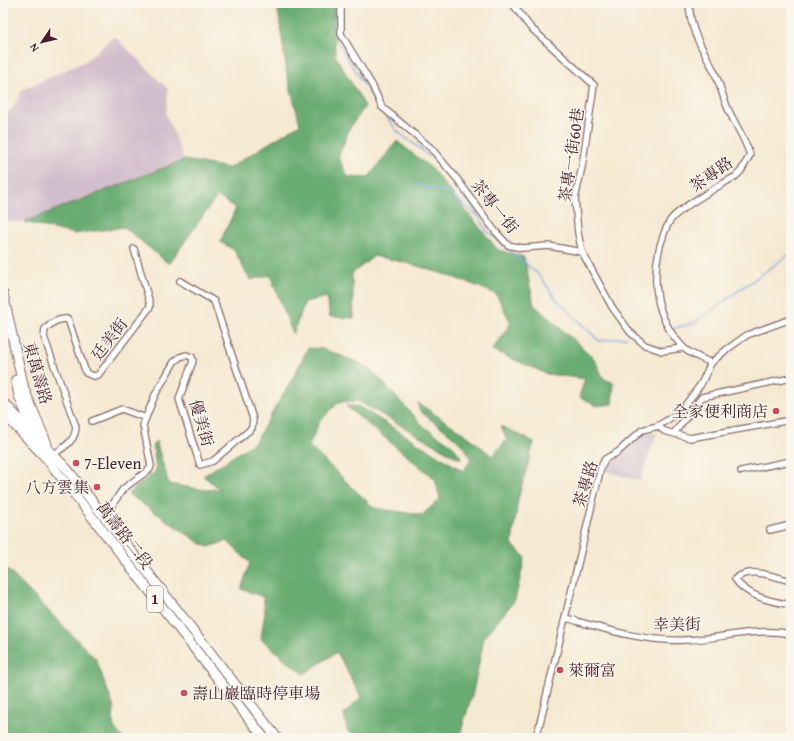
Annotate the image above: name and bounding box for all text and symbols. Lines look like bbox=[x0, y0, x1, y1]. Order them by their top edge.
north arrow bbox=[22, 22, 62, 62]
text: N bbox=[25, 40, 42, 55]
street label: 茶專一街60巷 bbox=[552, 106, 590, 204]
street label: 茶專路 bbox=[684, 150, 738, 198]
street label: 茶專一街 bbox=[466, 174, 524, 238]
street label: 廷美街 bbox=[85, 313, 133, 365]
street label: 東萬壽路 bbox=[18, 339, 58, 407]
street label: 優美街 bbox=[184, 397, 220, 449]
place label: 全家便利商店 bbox=[672, 399, 768, 423]
marker: 全家便利商店 bbox=[771, 406, 781, 416]
place label: 7-Eleven bbox=[84, 451, 141, 475]
marker: 7-Eleven bbox=[71, 458, 81, 468]
street label: 茶專路 bbox=[567, 458, 603, 510]
place label: 八方雲集 bbox=[25, 475, 89, 499]
marker: 八方雲集 bbox=[92, 482, 102, 492]
street label: 萬壽路二段 bbox=[91, 496, 159, 574]
road number: 1 bbox=[147, 586, 163, 612]
street label: 幸美街 bbox=[653, 612, 701, 636]
place label: 萊爾富 bbox=[568, 658, 616, 682]
marker: 萊爾富 bbox=[555, 665, 565, 675]
place label: 壽山巖臨時停車場 bbox=[192, 681, 320, 705]
marker: 壽山巖臨時停車場 bbox=[179, 688, 189, 698]

